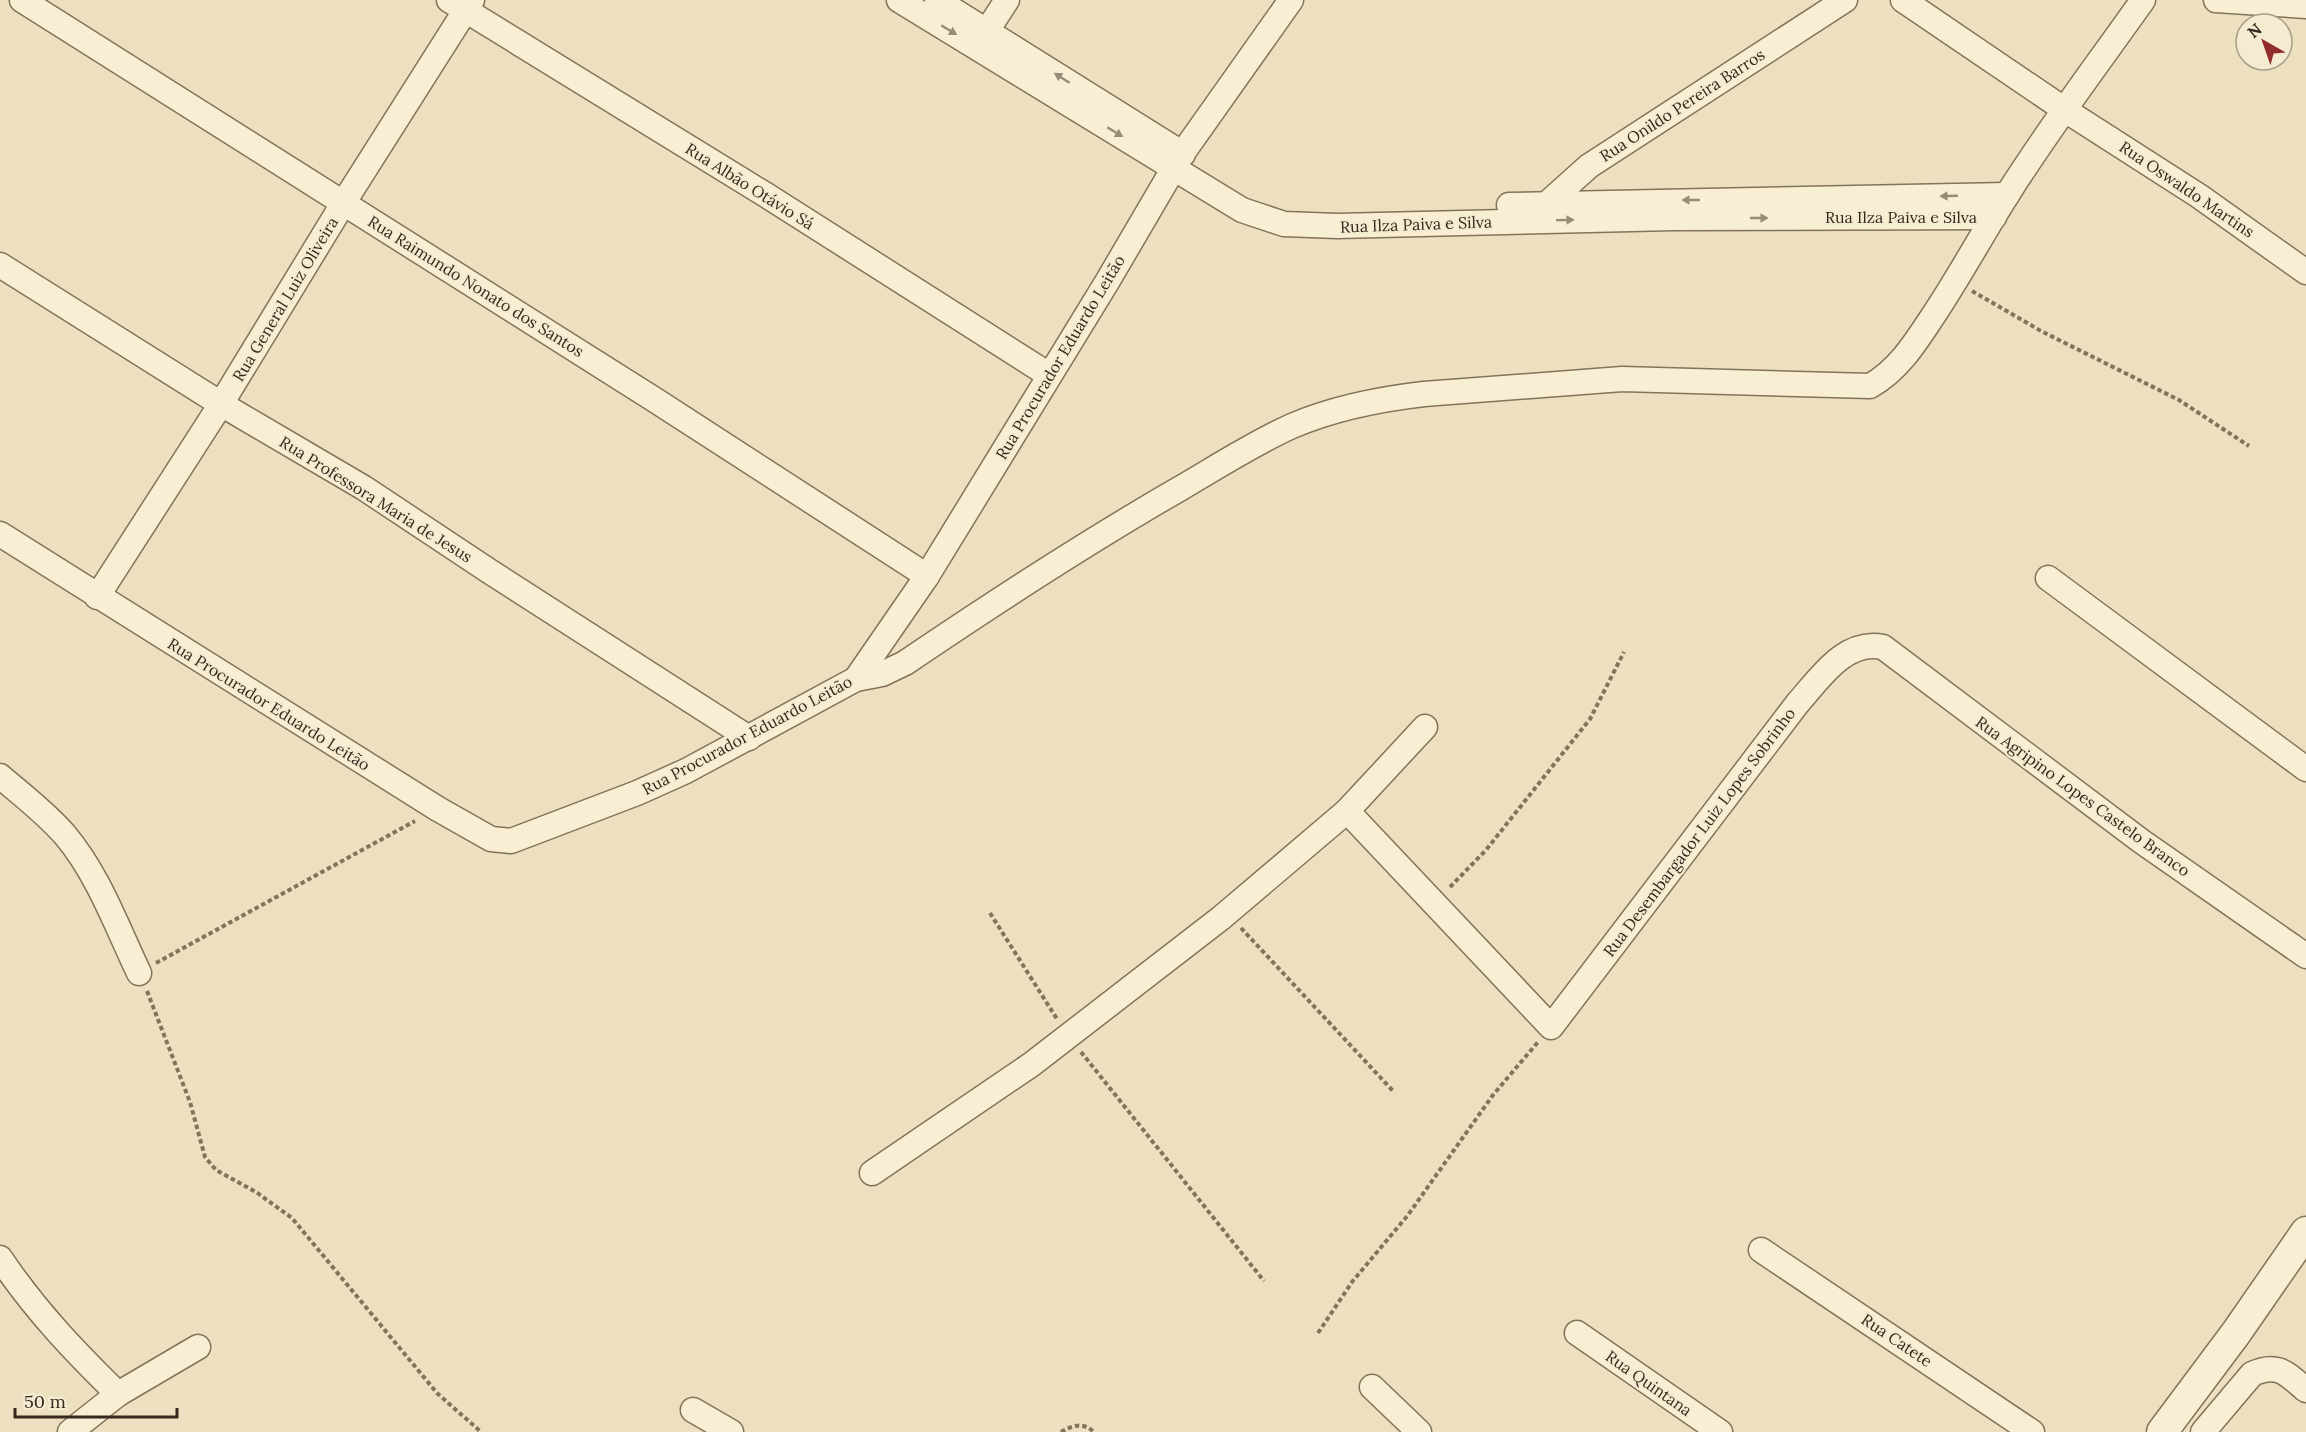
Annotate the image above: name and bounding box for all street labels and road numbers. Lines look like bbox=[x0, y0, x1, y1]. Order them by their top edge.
street label: Rua Onildo Pereira Barros bbox=[1596, 44, 1768, 166]
street label: Rua Oswaldo Martins bbox=[2116, 136, 2258, 242]
street label: Rua Albão Otávio Sá bbox=[682, 138, 818, 234]
street label: Rua Ilza Paiva e Silva bbox=[1825, 207, 1977, 227]
street label: Rua Raimundo Nonato dos Santos bbox=[364, 211, 588, 361]
street label: Rua Ilza Paiva e Silva bbox=[1340, 211, 1492, 237]
street label: Rua General Luiz Oliveira bbox=[228, 213, 342, 385]
street label: Rua Procurador Eduardo Leitão bbox=[991, 251, 1129, 463]
street label: Rua Professora Maria de Jesus bbox=[276, 431, 476, 567]
street label: Rua Procurador Eduardo Leitão bbox=[164, 633, 374, 775]
street label: Rua Procurador Eduardo Leitão bbox=[639, 671, 855, 799]
street label: Rua Desembargador Luiz Lopes Sobrinho bbox=[1599, 704, 1799, 960]
street label: Rua Agripino Lopes Castelo Branco bbox=[1972, 711, 2194, 881]
street label: Rua Catete bbox=[1858, 1309, 1936, 1371]
street label: Rua Quintana bbox=[1602, 1346, 1696, 1420]

